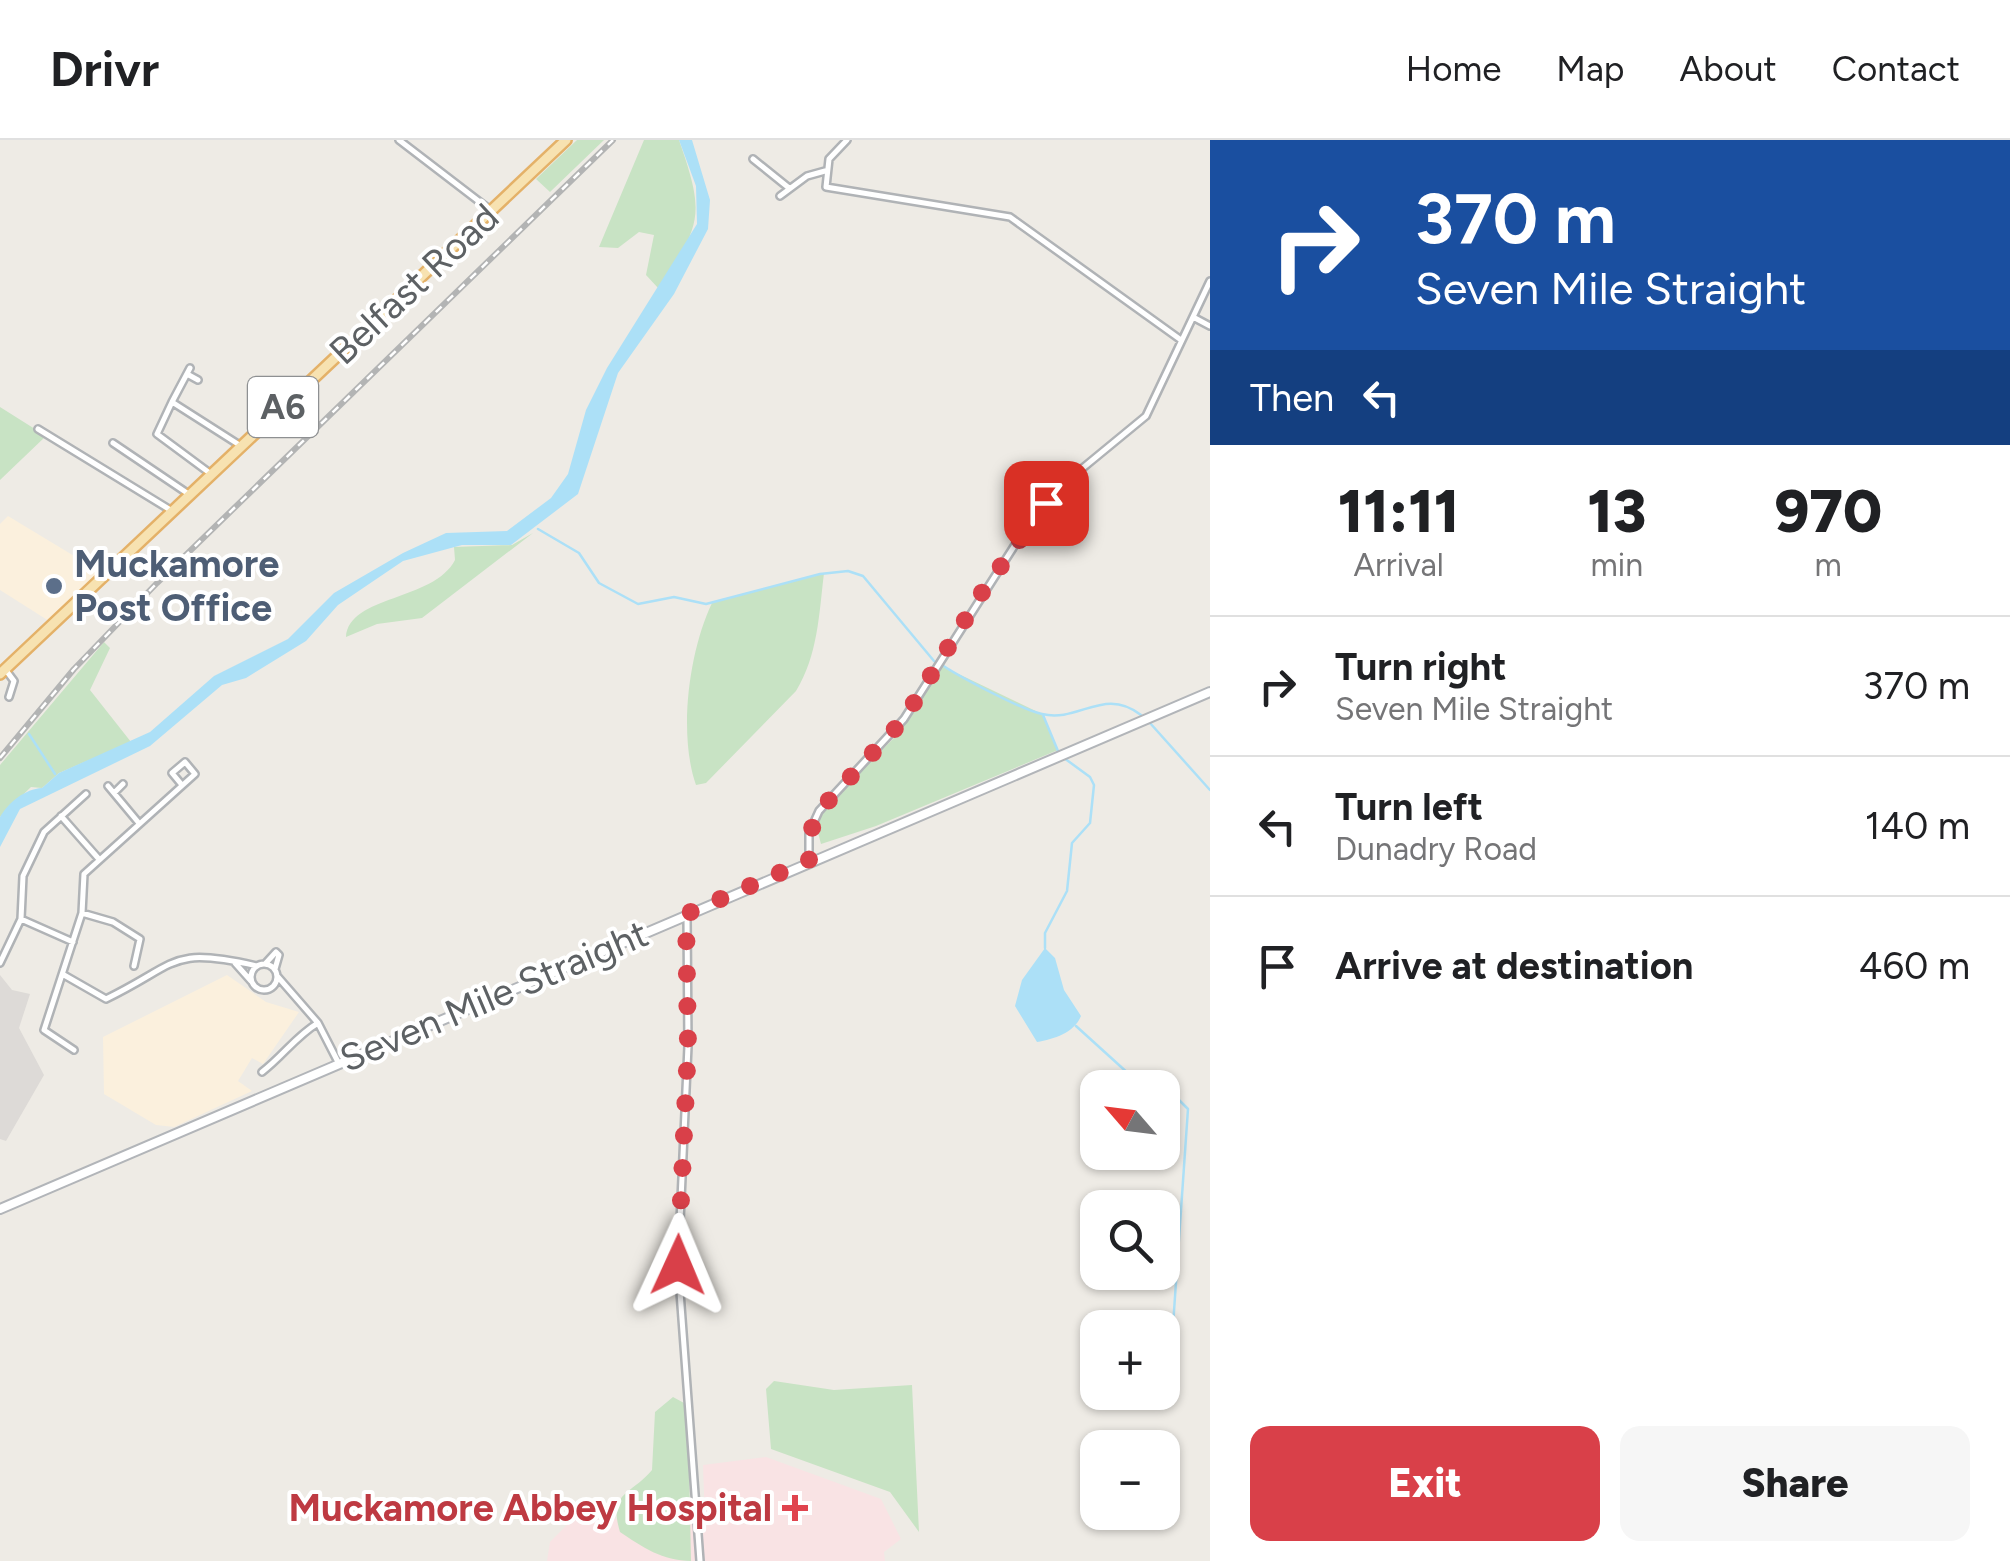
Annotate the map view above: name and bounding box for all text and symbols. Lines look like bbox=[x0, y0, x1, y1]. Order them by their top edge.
text: Drivr bbox=[50, 40, 159, 98]
text: Home bbox=[1406, 48, 1501, 90]
text: Map bbox=[1556, 48, 1625, 90]
text: About bbox=[1680, 48, 1777, 90]
text: Contact bbox=[1832, 48, 1960, 90]
text: 370 m bbox=[1415, 176, 1616, 261]
icon: right bbox=[1250, 180, 1380, 310]
street label: Belfast Road bbox=[320, 194, 508, 374]
text: Seven Mile Straight bbox=[1415, 261, 1806, 315]
icon: left bbox=[1354, 370, 1409, 425]
text: Then bbox=[1250, 375, 1334, 421]
road number: A6 bbox=[248, 377, 318, 437]
pin bbox=[1004, 461, 1089, 546]
text: 11:11 bbox=[1338, 475, 1459, 547]
text: 13 bbox=[1587, 475, 1646, 547]
text: 970 bbox=[1774, 475, 1882, 547]
icon: arrive bbox=[1019, 476, 1074, 531]
place label: Muckamore Post Office bbox=[74, 541, 279, 631]
text: Arrival bbox=[1353, 546, 1444, 584]
text: min bbox=[1591, 546, 1643, 584]
text: m bbox=[1815, 546, 1842, 584]
marker: Muckamore Post Office bbox=[43, 575, 65, 597]
text: Turn right bbox=[1335, 644, 1507, 690]
icon: right bbox=[1250, 659, 1305, 714]
text: 370 m bbox=[1863, 663, 1970, 709]
text: Seven Mile Straight bbox=[1335, 690, 1613, 728]
text: Turn left bbox=[1335, 784, 1483, 830]
icon: left bbox=[1250, 799, 1305, 854]
text: 140 m bbox=[1865, 803, 1970, 849]
text: Dunadry Road bbox=[1335, 830, 1537, 868]
street label: Seven Mile Straight bbox=[333, 910, 655, 1082]
icon: arrive bbox=[1250, 939, 1305, 994]
text: Arrive at destination bbox=[1335, 943, 1693, 989]
text: 460 m bbox=[1859, 943, 1970, 989]
north arrow bbox=[1080, 1070, 1180, 1170]
map controls bbox=[1080, 1070, 1180, 1530]
button: search bbox=[1080, 1190, 1180, 1290]
position arrow bbox=[626, 1213, 730, 1317]
button: + bbox=[1080, 1310, 1180, 1410]
button: Exit bbox=[1250, 1426, 1600, 1541]
button: Share bbox=[1620, 1426, 1970, 1541]
button: − bbox=[1080, 1430, 1180, 1530]
place label: Muckamore Abbey Hospital bbox=[288, 1485, 772, 1531]
marker: Muckamore Abbey Hospital bbox=[782, 1495, 808, 1521]

